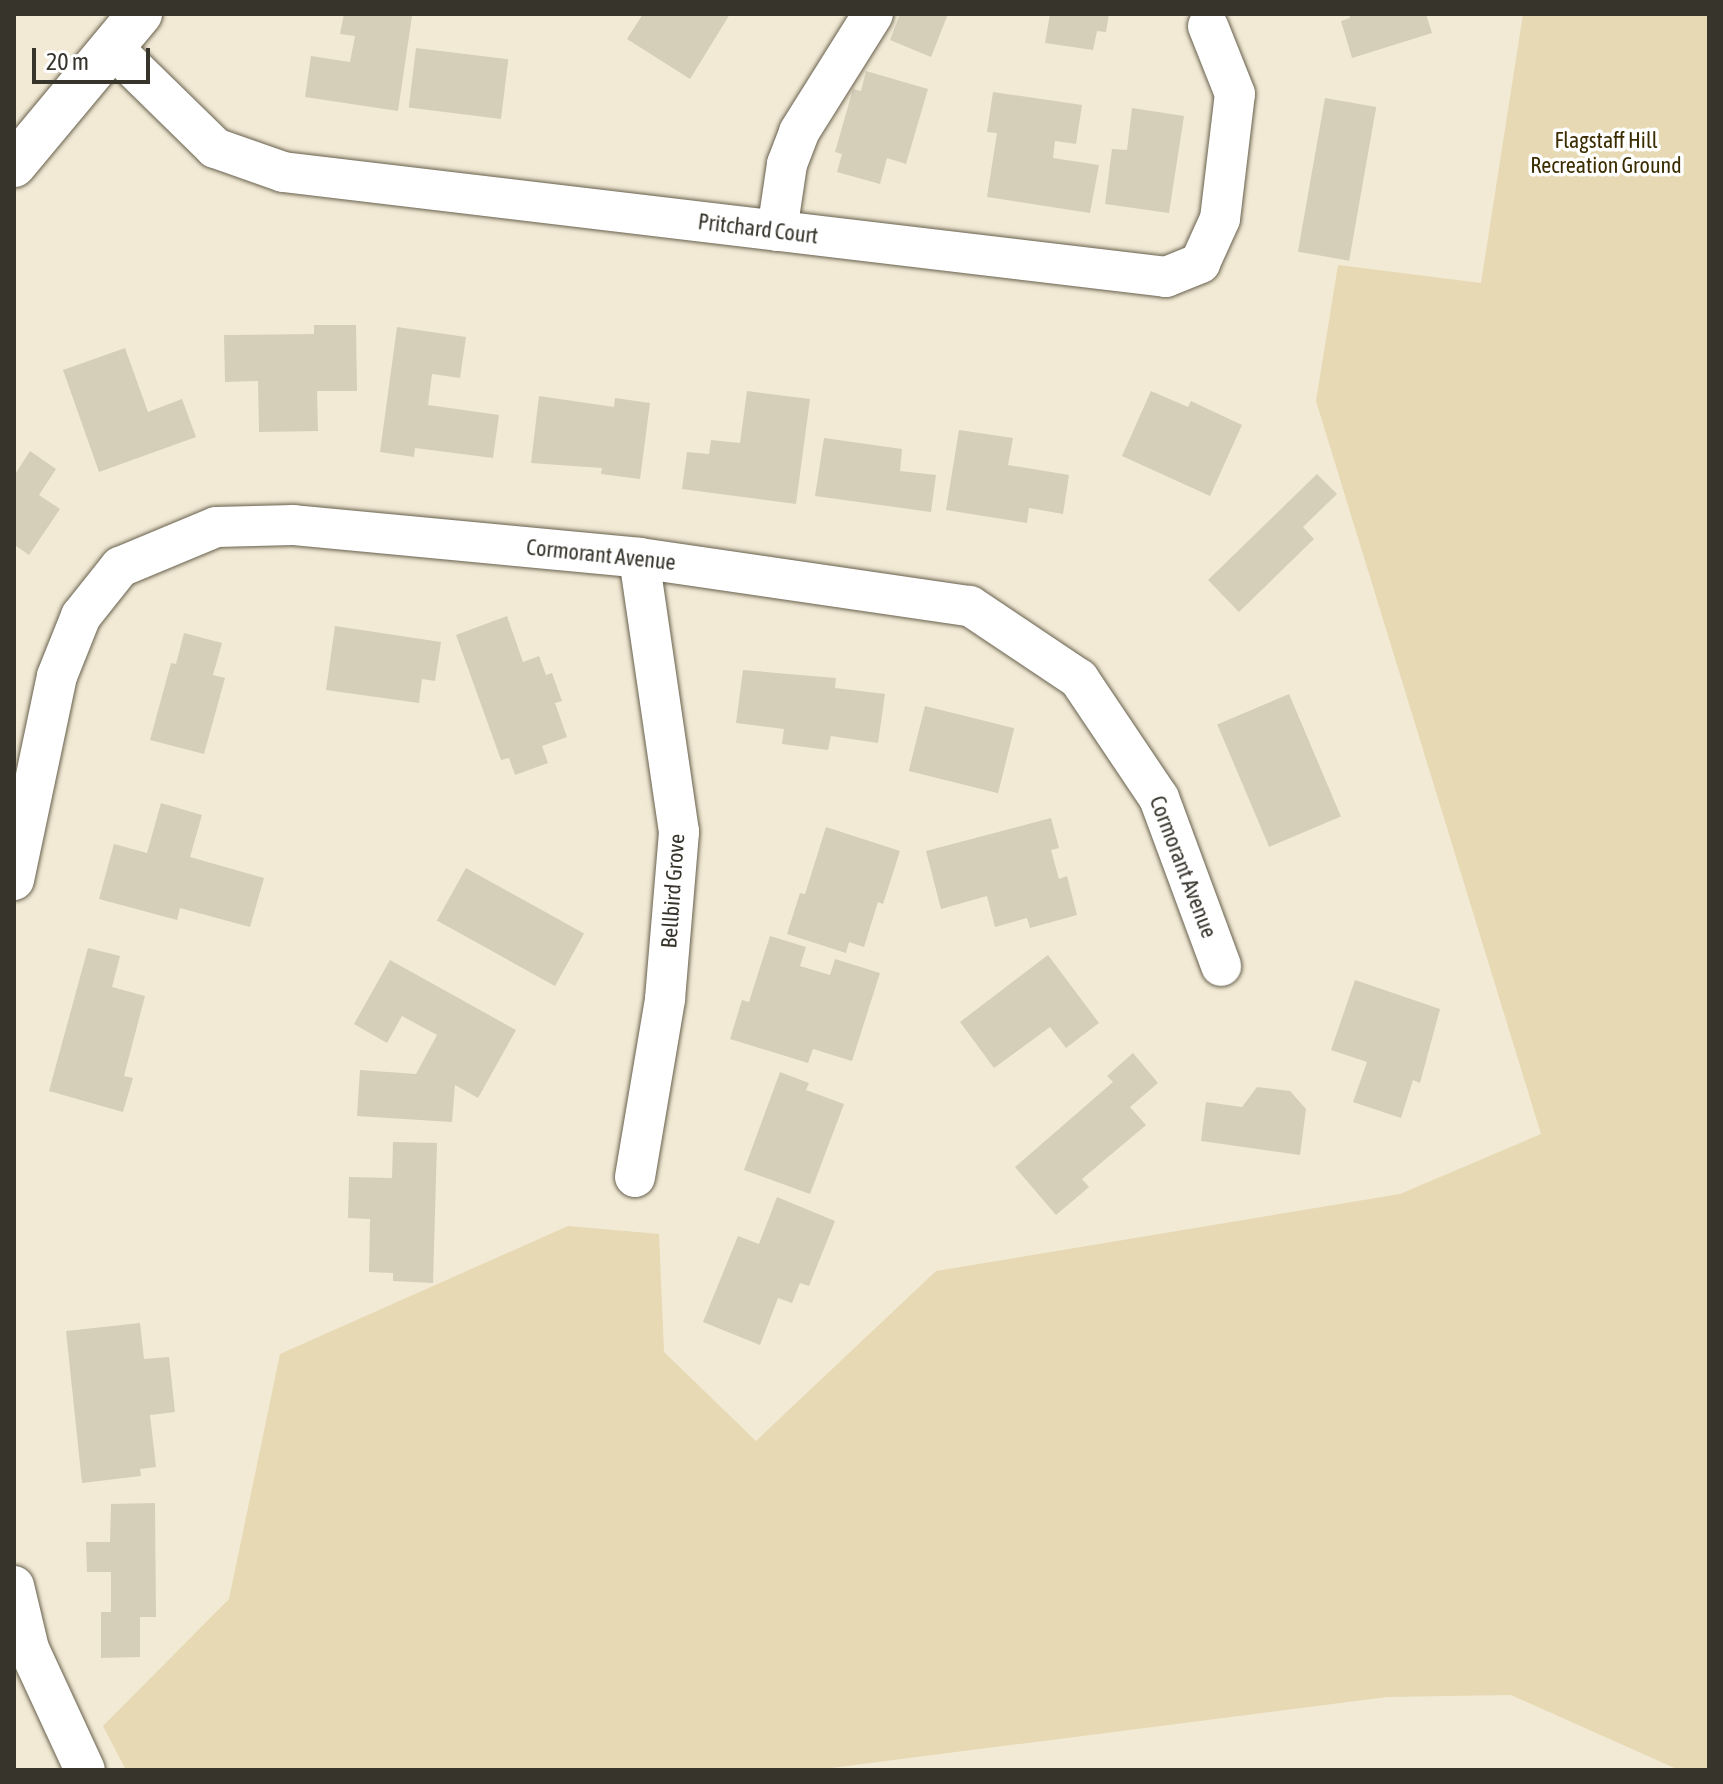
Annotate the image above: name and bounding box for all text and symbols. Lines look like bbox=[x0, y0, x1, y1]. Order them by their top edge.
scale bar bbox=[36, 32, 154, 82]
text: 20 m bbox=[46, 48, 89, 75]
park label: Flagstaff Hill Recreation Ground bbox=[1530, 127, 1682, 178]
street label: Pritchard Court bbox=[696, 209, 820, 249]
street label: Cormorant Avenue bbox=[525, 534, 677, 576]
street label: Cormorant Avenue bbox=[1144, 792, 1222, 942]
street label: Bellbird Grove bbox=[656, 833, 690, 949]

